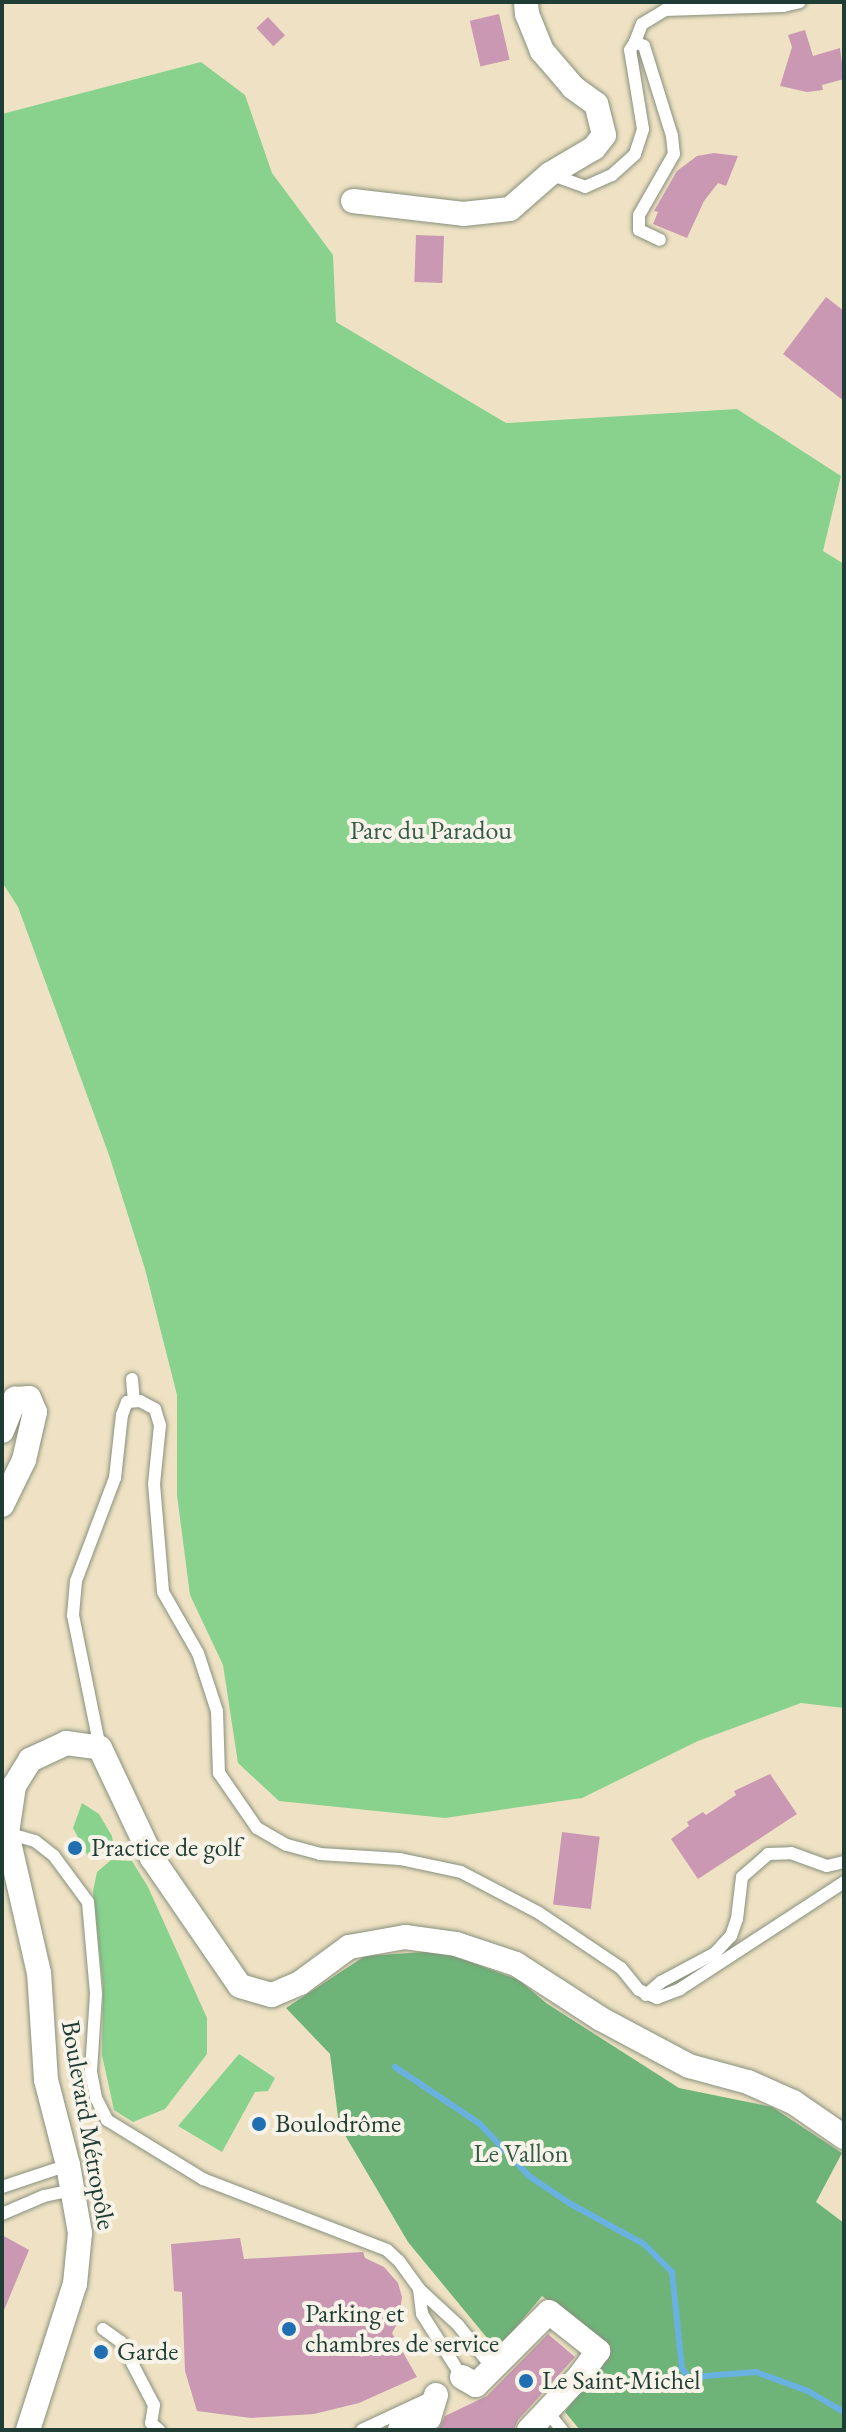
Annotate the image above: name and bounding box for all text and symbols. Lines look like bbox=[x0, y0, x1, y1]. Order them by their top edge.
park label: Parc du Paradou bbox=[350, 815, 512, 847]
place label: Practice de golf bbox=[91, 1832, 242, 1864]
marker: Practice de golf bbox=[66, 1839, 84, 1857]
street label: Boulevard Métropôle bbox=[54, 2018, 122, 2232]
place label: Boulodrôme bbox=[275, 2108, 401, 2140]
marker: Boulodrôme bbox=[250, 2115, 268, 2133]
park label: Le Vallon bbox=[474, 2138, 568, 2170]
place label: Parking et chambres de service bbox=[305, 2298, 499, 2360]
marker: Parking et chambres de service bbox=[280, 2320, 298, 2338]
place label: Garde bbox=[117, 2336, 178, 2368]
marker: Garde bbox=[92, 2343, 110, 2361]
place label: Le Saint-Michel bbox=[542, 2365, 701, 2397]
marker: Le Saint-Michel bbox=[517, 2372, 535, 2390]

